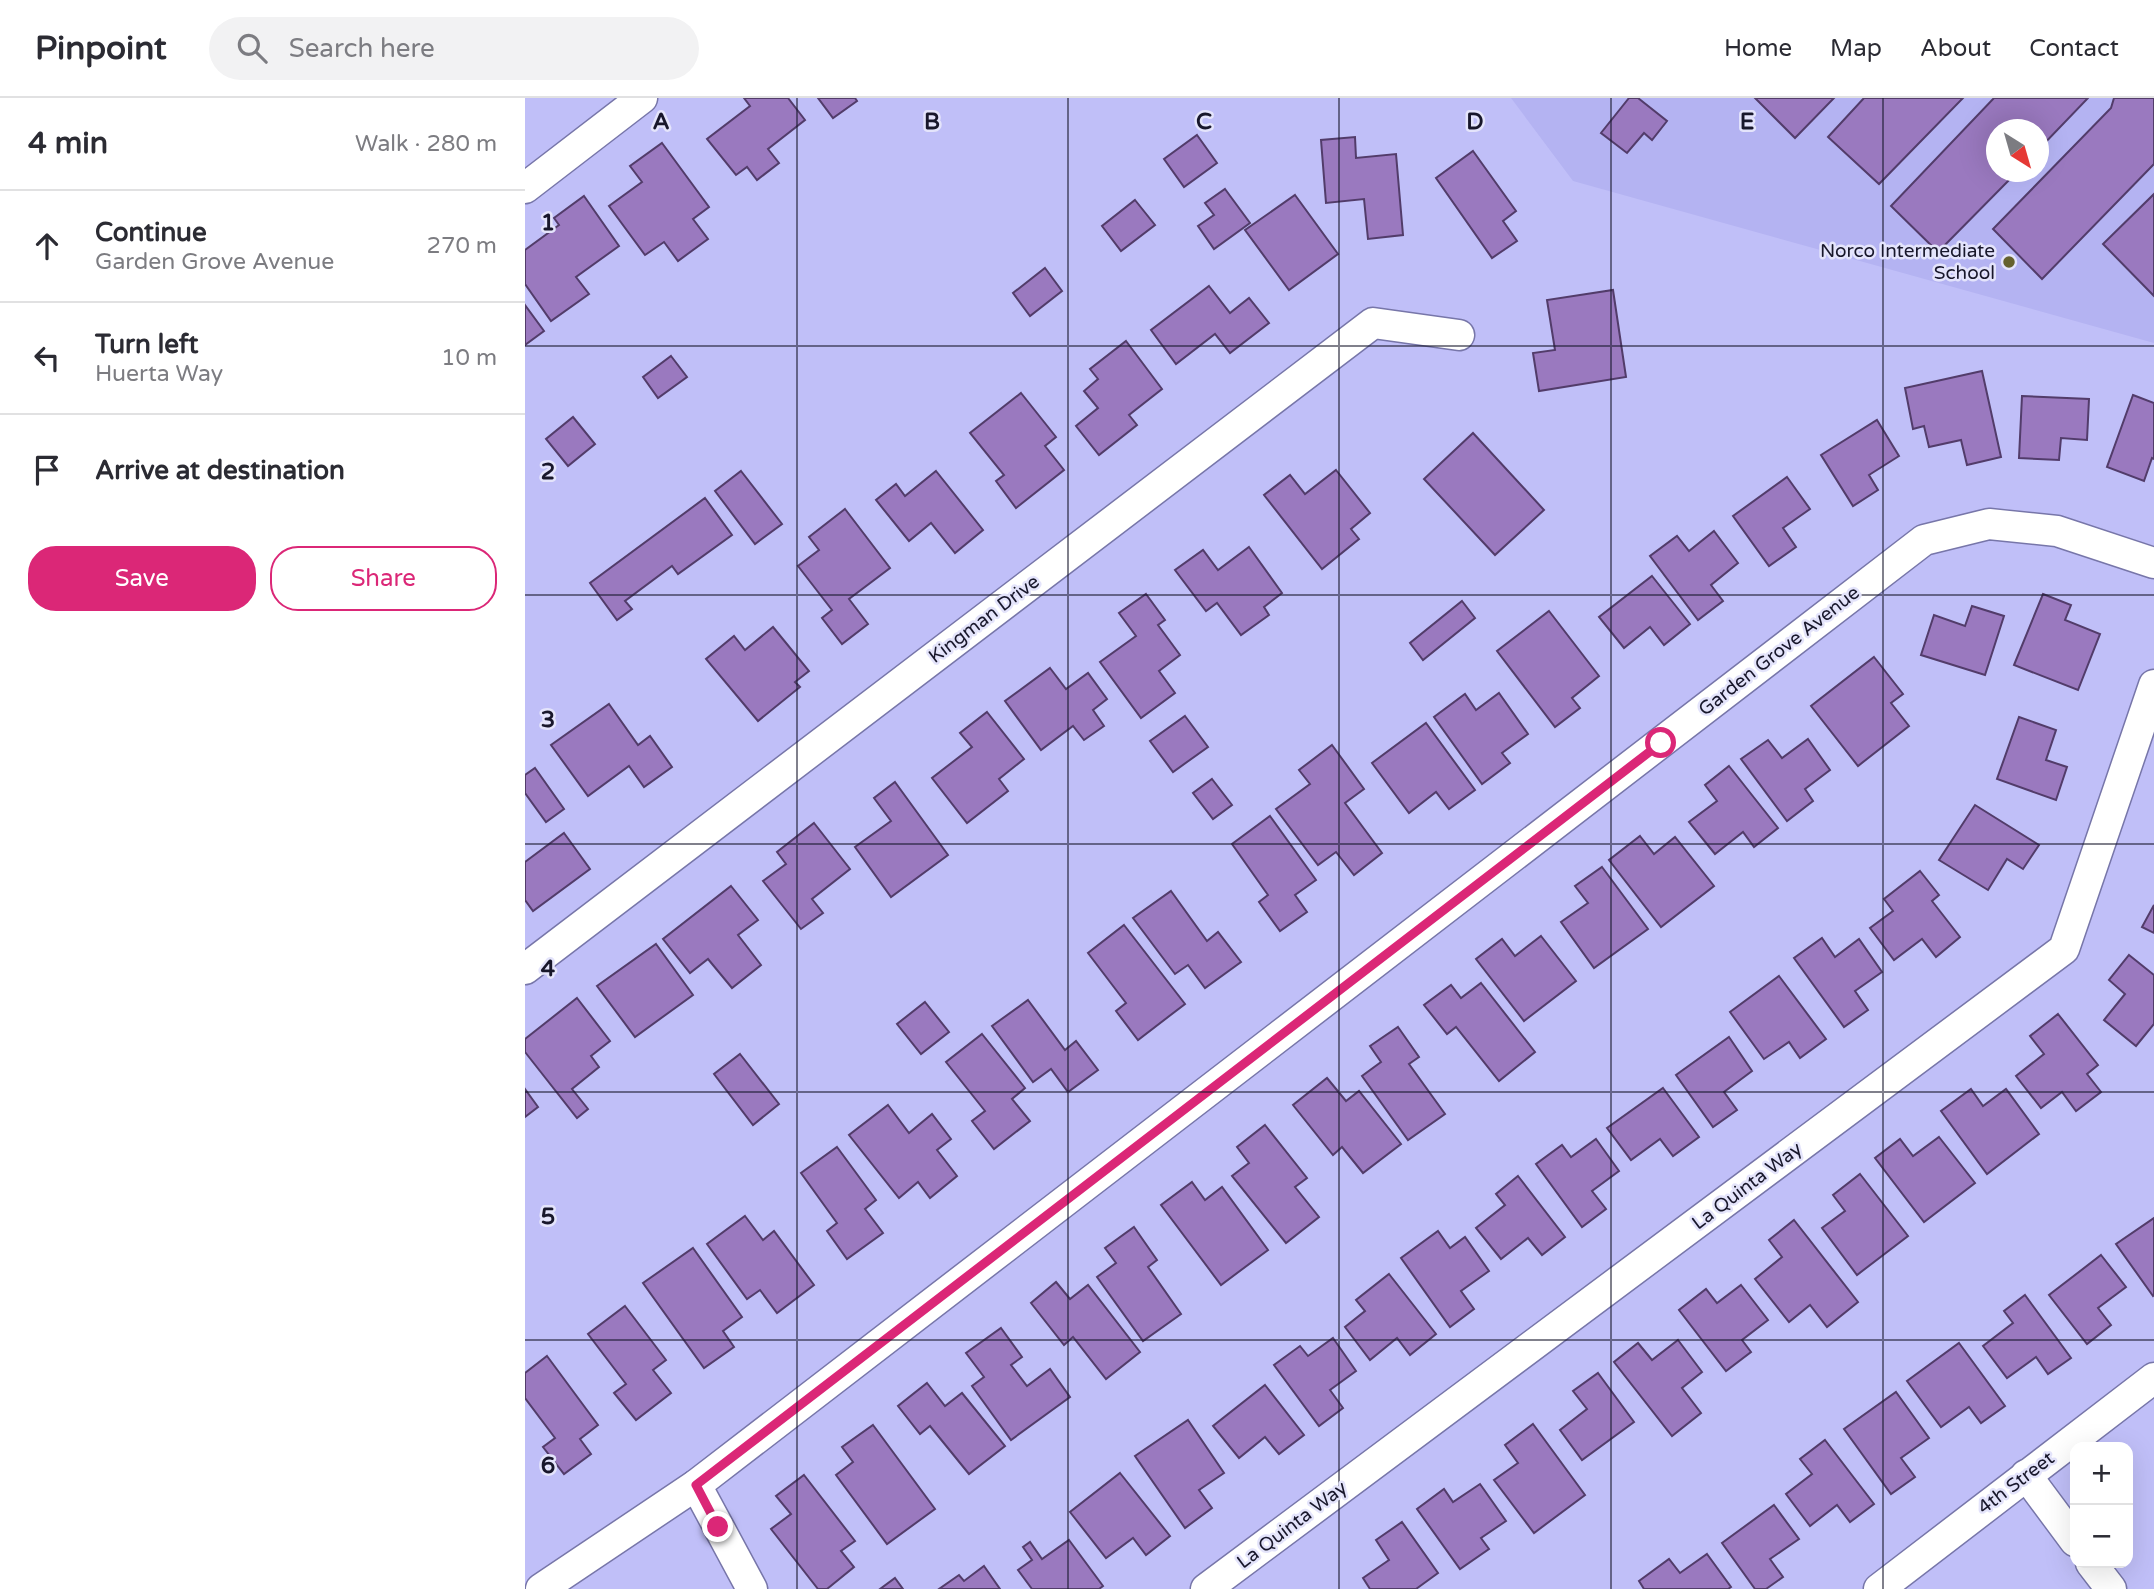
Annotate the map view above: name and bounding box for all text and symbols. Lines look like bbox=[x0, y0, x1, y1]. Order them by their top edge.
search box bbox=[209, 17, 699, 80]
text: Pinpoint bbox=[35, 29, 167, 68]
icon: search bbox=[233, 29, 271, 67]
text: Search here bbox=[289, 33, 435, 64]
text: Home bbox=[1724, 34, 1792, 63]
text: Map bbox=[1830, 34, 1882, 63]
text: About bbox=[1920, 34, 1991, 63]
text: Contact bbox=[2029, 34, 2119, 63]
text: A bbox=[652, 108, 670, 136]
text: B bbox=[924, 108, 940, 136]
text: C bbox=[1196, 108, 1212, 136]
text: D bbox=[1466, 108, 1484, 136]
text: E bbox=[1740, 108, 1754, 136]
north arrow bbox=[1986, 119, 2049, 182]
text: 4 min bbox=[28, 125, 108, 162]
text: Walk · 280 m bbox=[355, 130, 497, 158]
text: 1 bbox=[541, 209, 555, 237]
text: Continue bbox=[95, 217, 207, 248]
icon: ahead bbox=[28, 227, 66, 265]
text: 270 m bbox=[427, 232, 497, 260]
place label: Norco Intermediate School bbox=[1820, 240, 1995, 284]
text: Garden Grove Avenue bbox=[95, 248, 334, 276]
marker: Norco Intermediate School bbox=[2001, 254, 2017, 270]
text: Turn left bbox=[95, 329, 198, 360]
icon: left bbox=[28, 339, 66, 377]
text: 10 m bbox=[441, 344, 497, 372]
text: Huerta Way bbox=[95, 360, 223, 388]
icon: arrive bbox=[28, 451, 66, 489]
text: Arrive at destination bbox=[95, 455, 345, 486]
text: 2 bbox=[541, 458, 555, 486]
button: Save bbox=[28, 546, 256, 611]
button: Share bbox=[270, 546, 497, 611]
street label: Kingman Drive bbox=[924, 570, 1044, 668]
street label: Garden Grove Avenue bbox=[1694, 581, 1864, 721]
text: 3 bbox=[541, 706, 555, 734]
route start bbox=[1645, 727, 1676, 758]
text: 4 bbox=[541, 955, 556, 983]
street label: La Quinta Way bbox=[1688, 1138, 1806, 1234]
text: 5 bbox=[541, 1203, 555, 1231]
map controls bbox=[2070, 1442, 2133, 1568]
button: + bbox=[2070, 1442, 2133, 1505]
street label: 4th Street bbox=[1973, 1447, 2059, 1519]
text: 6 bbox=[541, 1452, 555, 1480]
street label: La Quinta Way bbox=[1233, 1477, 1351, 1573]
button: − bbox=[2070, 1505, 2133, 1568]
route end bbox=[702, 1511, 733, 1542]

